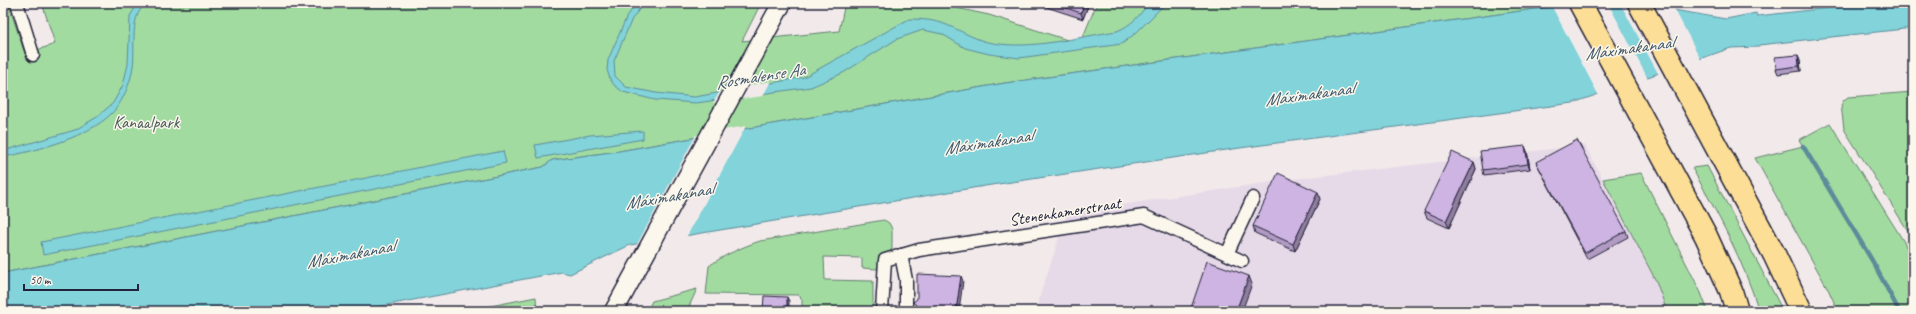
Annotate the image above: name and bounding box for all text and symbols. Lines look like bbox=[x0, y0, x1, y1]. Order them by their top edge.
water label: Máximakanaal bbox=[1583, 30, 1680, 65]
water label: Rosmalense Aa bbox=[714, 58, 808, 94]
water label: Máximakanaal bbox=[1263, 76, 1360, 111]
park label: Kanaalpark bbox=[113, 112, 181, 133]
water label: Máximakanaal bbox=[942, 123, 1040, 160]
water label: Máximakanaal bbox=[623, 176, 721, 215]
street label: Stenenkamerstraat bbox=[1008, 192, 1125, 231]
water label: Máximakanaal bbox=[304, 234, 402, 273]
scale bar bbox=[24, 266, 138, 292]
text: 50 m bbox=[30, 272, 52, 288]

